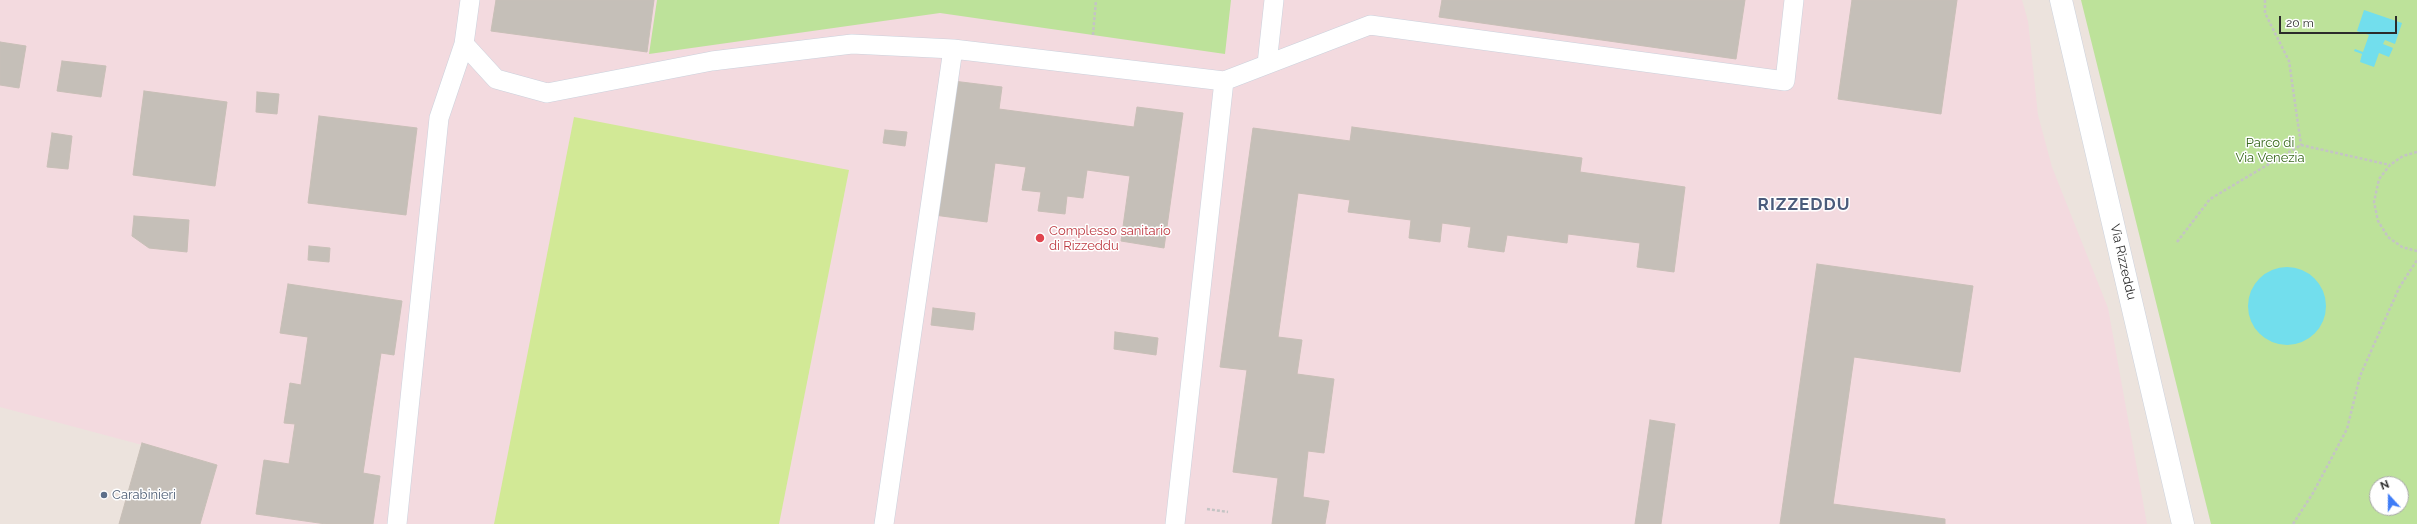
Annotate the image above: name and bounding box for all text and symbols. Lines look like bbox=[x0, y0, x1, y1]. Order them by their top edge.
scale bar bbox=[2281, 8, 2399, 34]
text: 20 m bbox=[2286, 16, 2314, 30]
park label: Parco di Via Venezia bbox=[2235, 135, 2305, 166]
district label: RIZZEDDU bbox=[1758, 195, 1850, 215]
street label: Via Rizzeddu bbox=[2107, 222, 2139, 302]
place label: Complesso sanitario di Rizzeddu bbox=[1049, 223, 1171, 254]
marker: Complesso sanitario di Rizzeddu bbox=[1034, 232, 1046, 244]
north arrow bbox=[2369, 476, 2409, 516]
text: N bbox=[2379, 478, 2391, 493]
place label: Carabinieri bbox=[112, 487, 176, 503]
marker: Carabinieri bbox=[99, 490, 109, 500]

